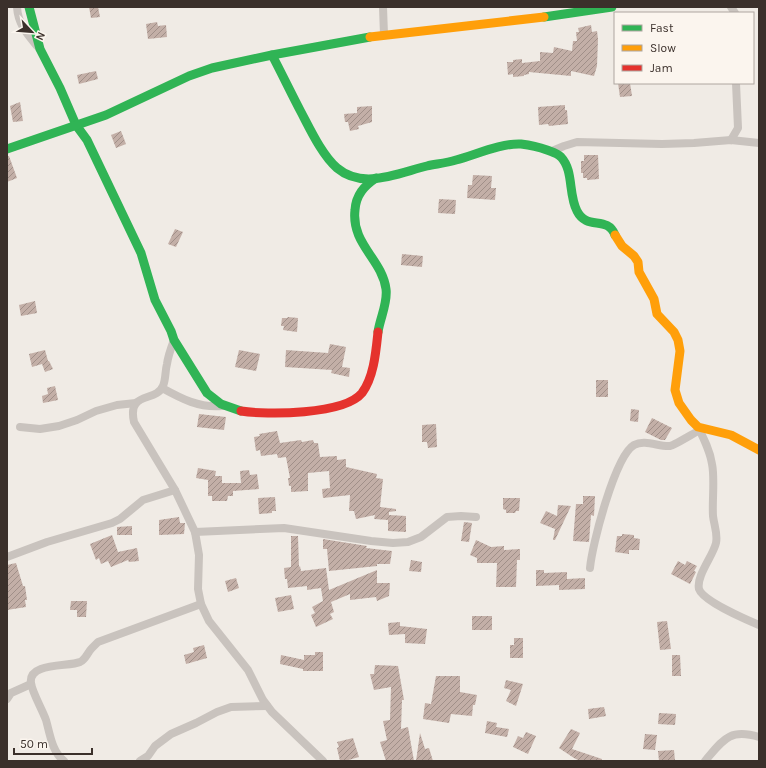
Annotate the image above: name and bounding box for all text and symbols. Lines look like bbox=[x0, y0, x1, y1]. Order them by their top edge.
north arrow bbox=[12, 12, 52, 52]
legend bbox=[614, 12, 754, 84]
text: Fast bbox=[650, 21, 674, 35]
text: N bbox=[33, 30, 48, 43]
text: Slow bbox=[650, 41, 676, 55]
text: Jam bbox=[650, 61, 673, 75]
scale bar bbox=[14, 730, 92, 756]
text: 50 m bbox=[20, 737, 48, 751]

